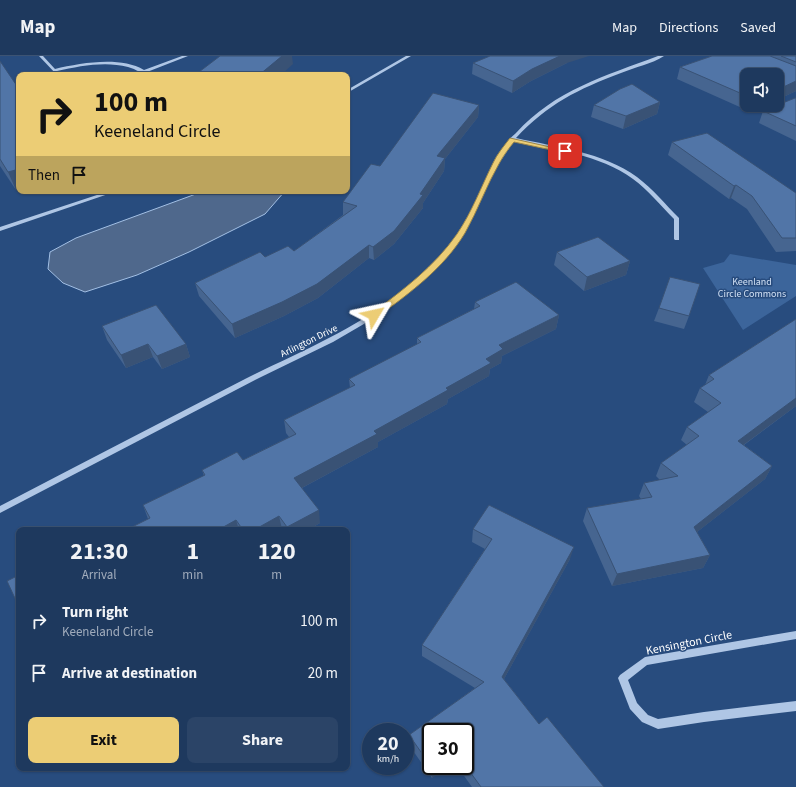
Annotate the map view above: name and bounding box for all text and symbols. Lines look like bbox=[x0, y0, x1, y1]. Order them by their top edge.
text: Map bbox=[20, 14, 55, 41]
text: Map bbox=[612, 18, 637, 38]
text: Directions bbox=[659, 18, 718, 38]
text: Saved bbox=[740, 18, 776, 38]
map controls bbox=[740, 68, 784, 112]
button: sound bbox=[740, 68, 784, 112]
text: 100 m bbox=[94, 82, 168, 122]
icon: right bbox=[28, 88, 80, 140]
text: Keeneland Circle bbox=[94, 119, 221, 144]
pin bbox=[548, 134, 582, 168]
icon: arrive bbox=[554, 140, 576, 162]
icon: arrive bbox=[68, 164, 90, 186]
text: Then bbox=[28, 165, 60, 186]
park label: Keenland Circle Commons bbox=[718, 275, 786, 301]
position arrow bbox=[353, 294, 395, 336]
street label: Arlington Drive bbox=[278, 321, 340, 361]
text: 21:30 bbox=[70, 534, 128, 569]
text: 1 bbox=[187, 534, 199, 569]
text: 120 bbox=[258, 534, 296, 569]
text: Arrival bbox=[82, 566, 117, 584]
text: min bbox=[182, 566, 203, 584]
text: m bbox=[271, 566, 282, 584]
text: Turn right bbox=[62, 602, 128, 623]
icon: right bbox=[28, 610, 50, 632]
text: 100 m bbox=[300, 611, 338, 632]
text: Keeneland Circle bbox=[62, 623, 153, 641]
street label: Kensington Circle bbox=[644, 626, 734, 660]
icon: arrive bbox=[28, 662, 50, 684]
text: Arrive at destination bbox=[62, 663, 197, 684]
text: 20 m bbox=[308, 663, 338, 684]
button: Exit bbox=[28, 717, 179, 763]
button: Share bbox=[187, 717, 338, 763]
speed limit sign: 30 bbox=[422, 723, 474, 775]
text: 20 bbox=[377, 730, 399, 758]
text: km/h bbox=[377, 752, 399, 766]

